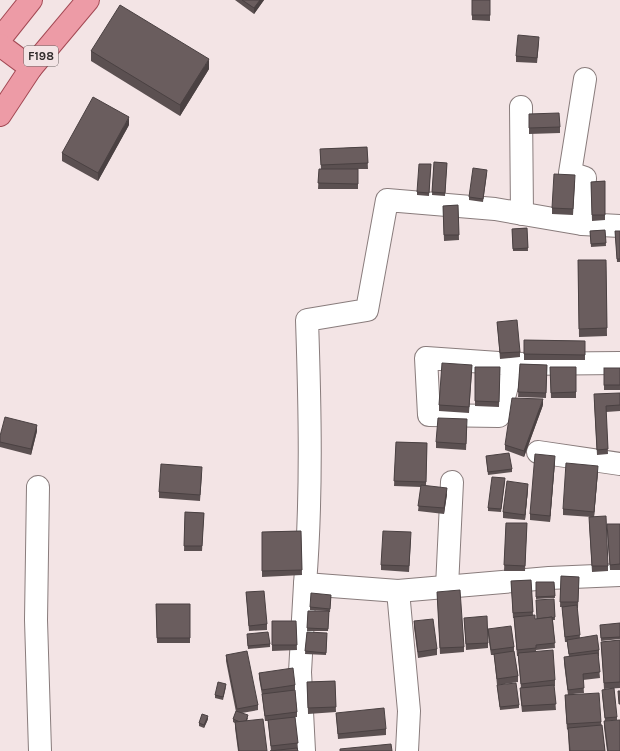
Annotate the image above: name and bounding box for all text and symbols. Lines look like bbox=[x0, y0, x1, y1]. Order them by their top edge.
road number: F198 bbox=[24, 46, 58, 66]

